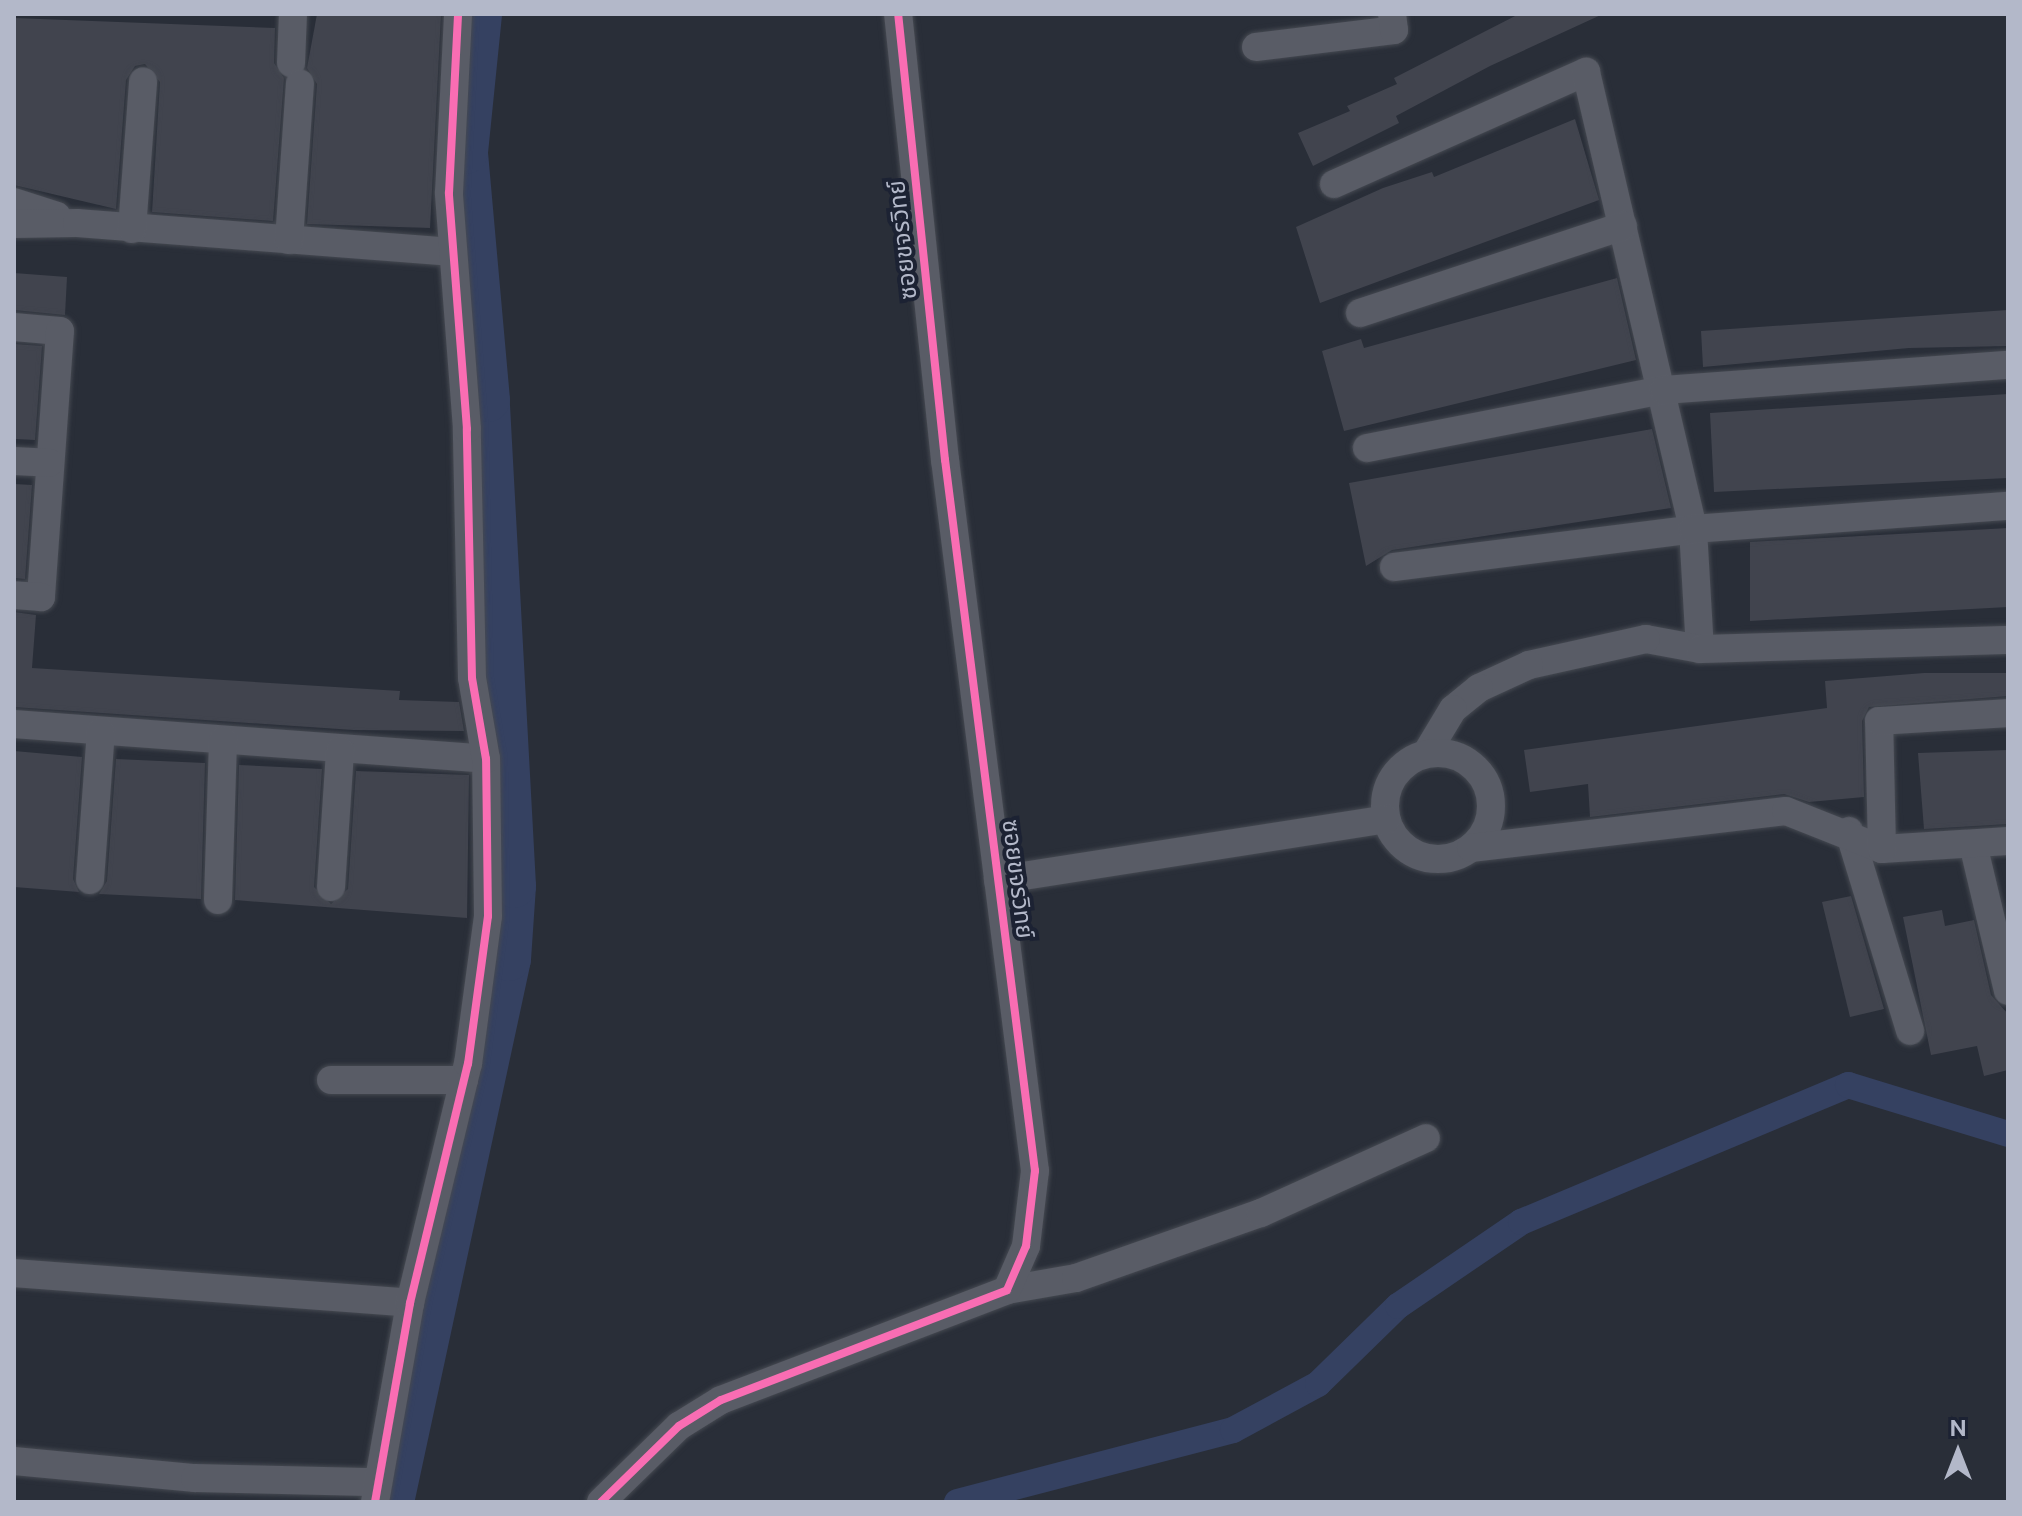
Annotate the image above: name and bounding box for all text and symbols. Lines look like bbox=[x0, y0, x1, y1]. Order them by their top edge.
street label: ซอยขจรวิทย์ bbox=[881, 179, 923, 301]
street label: ซอยขจรวิทย์ bbox=[996, 818, 1040, 940]
north arrow bbox=[1918, 1412, 1998, 1492]
text: N bbox=[1949, 1415, 1967, 1441]

